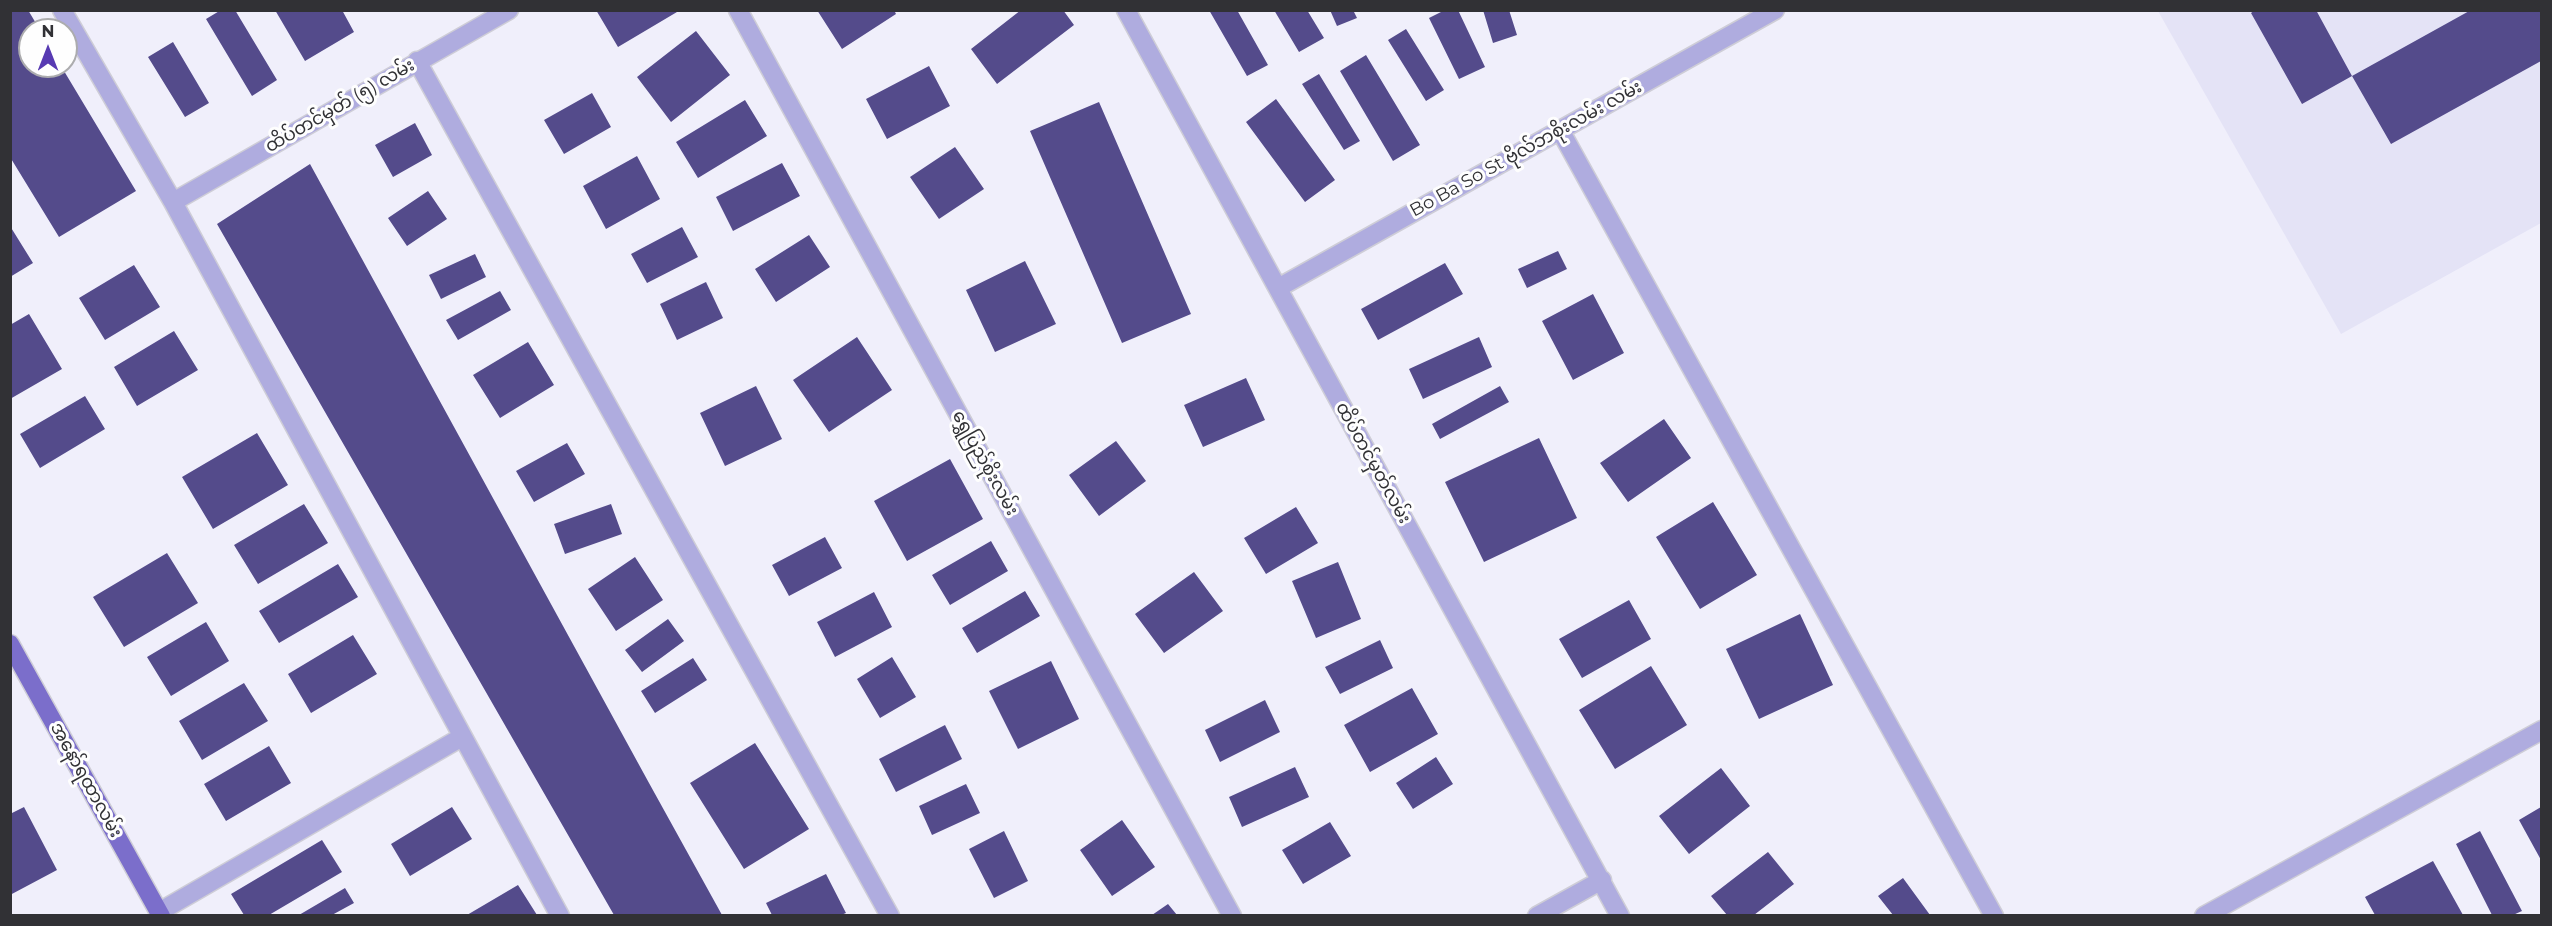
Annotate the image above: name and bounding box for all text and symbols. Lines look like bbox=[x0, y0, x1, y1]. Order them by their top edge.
north arrow bbox=[18, 18, 78, 78]
text: N bbox=[42, 22, 54, 41]
street label: ထိပ်တင်မှတ် (၅) လမ်း bbox=[261, 54, 419, 158]
street label: Bo Ba So St ဗိုလ်ဘစိုးလမ်း လမ်း bbox=[1406, 76, 1646, 222]
street label: ထိပ်တင်မှတ်လမ်း bbox=[1331, 399, 1415, 527]
street label: ရွှေပြည်စိုးလမ်း bbox=[947, 407, 1023, 519]
street label: အနော်ရထာလမ်း bbox=[45, 719, 127, 841]

